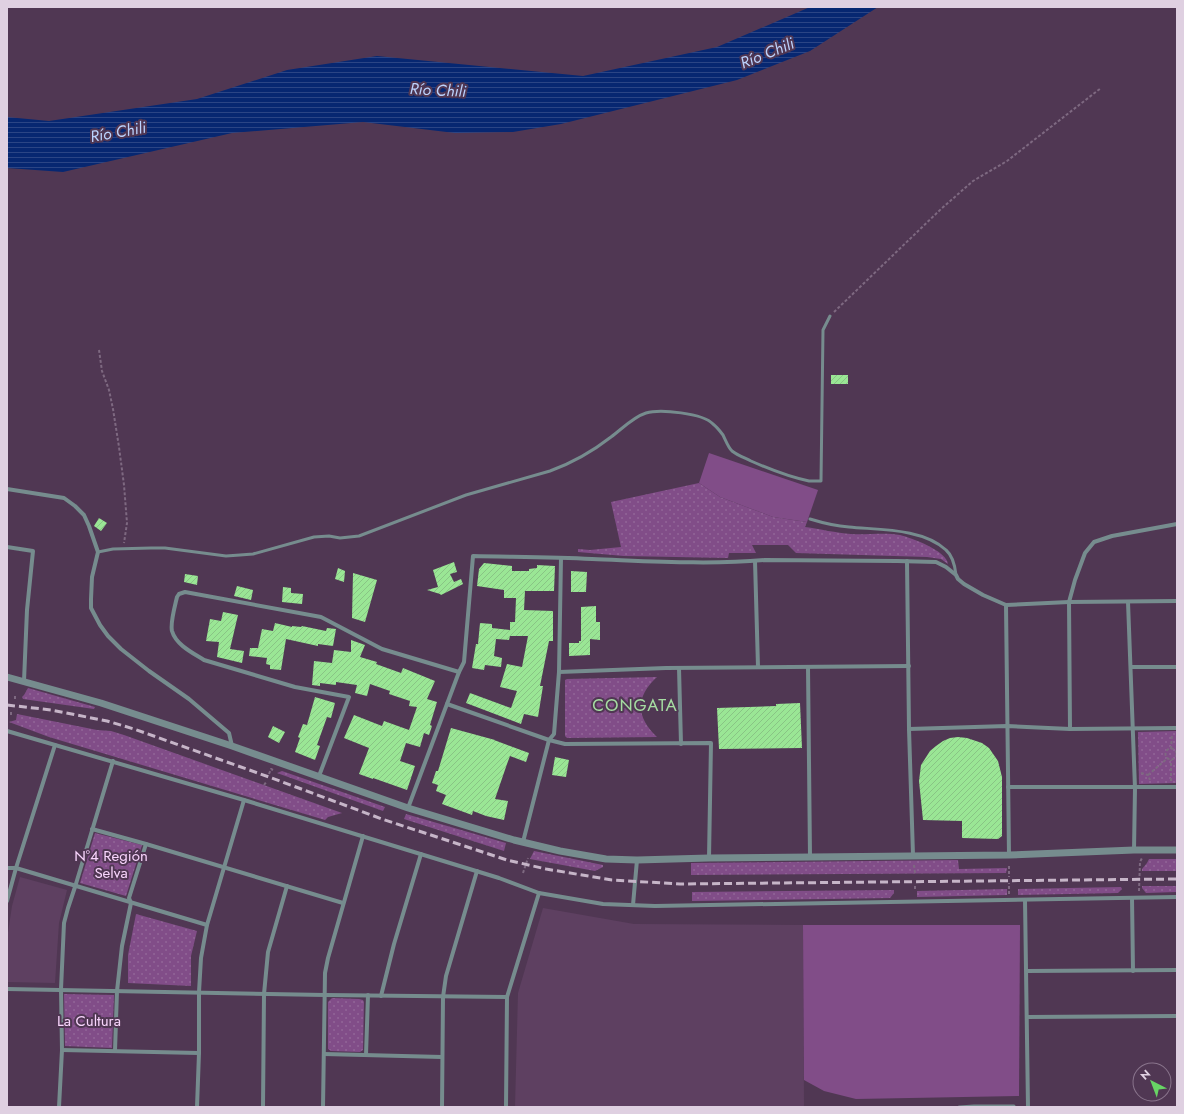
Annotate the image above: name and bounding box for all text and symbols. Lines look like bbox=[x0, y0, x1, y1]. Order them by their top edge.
water label: Río Chili bbox=[737, 31, 798, 74]
water label: Río Chili bbox=[409, 77, 468, 103]
water label: Río Chili bbox=[88, 116, 149, 148]
district label: CONGATA bbox=[592, 693, 678, 717]
park label: N°4 Región Selva bbox=[74, 845, 148, 884]
park label: La Cultura bbox=[57, 1010, 121, 1032]
north arrow bbox=[1132, 1062, 1172, 1102]
text: N bbox=[1137, 1066, 1154, 1083]

